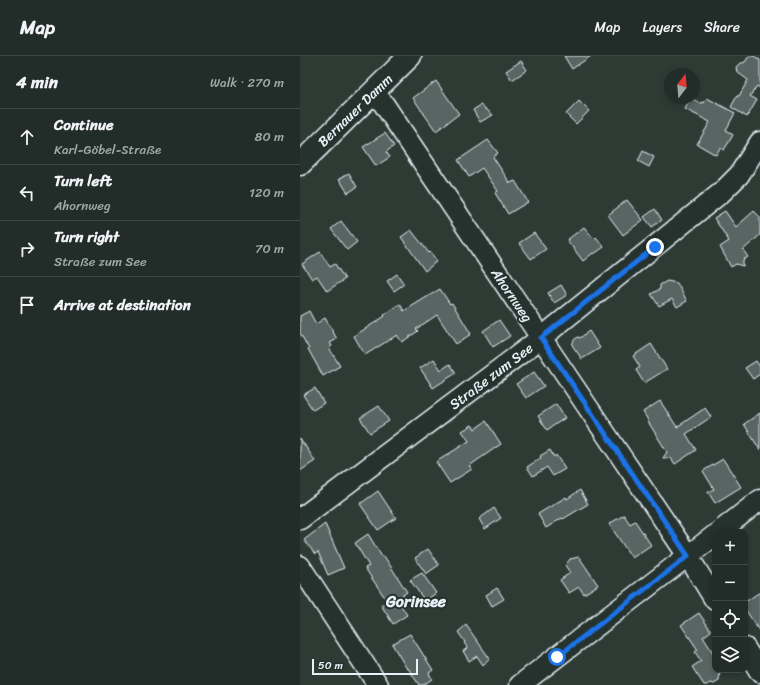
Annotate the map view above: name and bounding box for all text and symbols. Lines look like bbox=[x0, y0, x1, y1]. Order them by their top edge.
text: Map bbox=[20, 11, 55, 44]
text: Map bbox=[595, 15, 620, 40]
text: Layers bbox=[642, 15, 682, 40]
text: Share bbox=[704, 15, 740, 40]
text: 4 min bbox=[16, 67, 58, 97]
street label: Bernauer Damm bbox=[312, 67, 399, 153]
north arrow bbox=[664, 68, 700, 104]
text: Walk · 270 m bbox=[210, 71, 284, 94]
text: Continue bbox=[54, 112, 114, 138]
text: 80 m bbox=[255, 125, 284, 148]
icon: ahead bbox=[16, 126, 38, 148]
text: Karl-Göbel-Straße bbox=[54, 138, 161, 161]
text: Turn left bbox=[54, 168, 112, 194]
text: 120 m bbox=[249, 181, 284, 204]
icon: left bbox=[16, 182, 38, 204]
text: Ahornweg bbox=[54, 194, 111, 217]
text: Turn right bbox=[54, 224, 119, 250]
text: 70 m bbox=[255, 237, 284, 260]
icon: right bbox=[16, 238, 38, 260]
route end bbox=[646, 238, 664, 256]
text: Straße zum See bbox=[54, 250, 147, 273]
street label: Ahornweg bbox=[484, 262, 539, 328]
text: Arrive at destination bbox=[54, 292, 191, 318]
icon: arrive bbox=[16, 294, 38, 316]
street label: Straße zum See bbox=[444, 336, 539, 416]
map controls bbox=[712, 529, 748, 673]
button: + bbox=[712, 529, 748, 565]
button: − bbox=[712, 565, 748, 601]
district label: Gorinsee bbox=[385, 587, 447, 616]
button: locate bbox=[712, 601, 748, 637]
button: layers bbox=[712, 637, 748, 673]
route start bbox=[548, 648, 566, 666]
text: 50 m bbox=[318, 656, 343, 675]
scale bar bbox=[312, 657, 418, 676]

